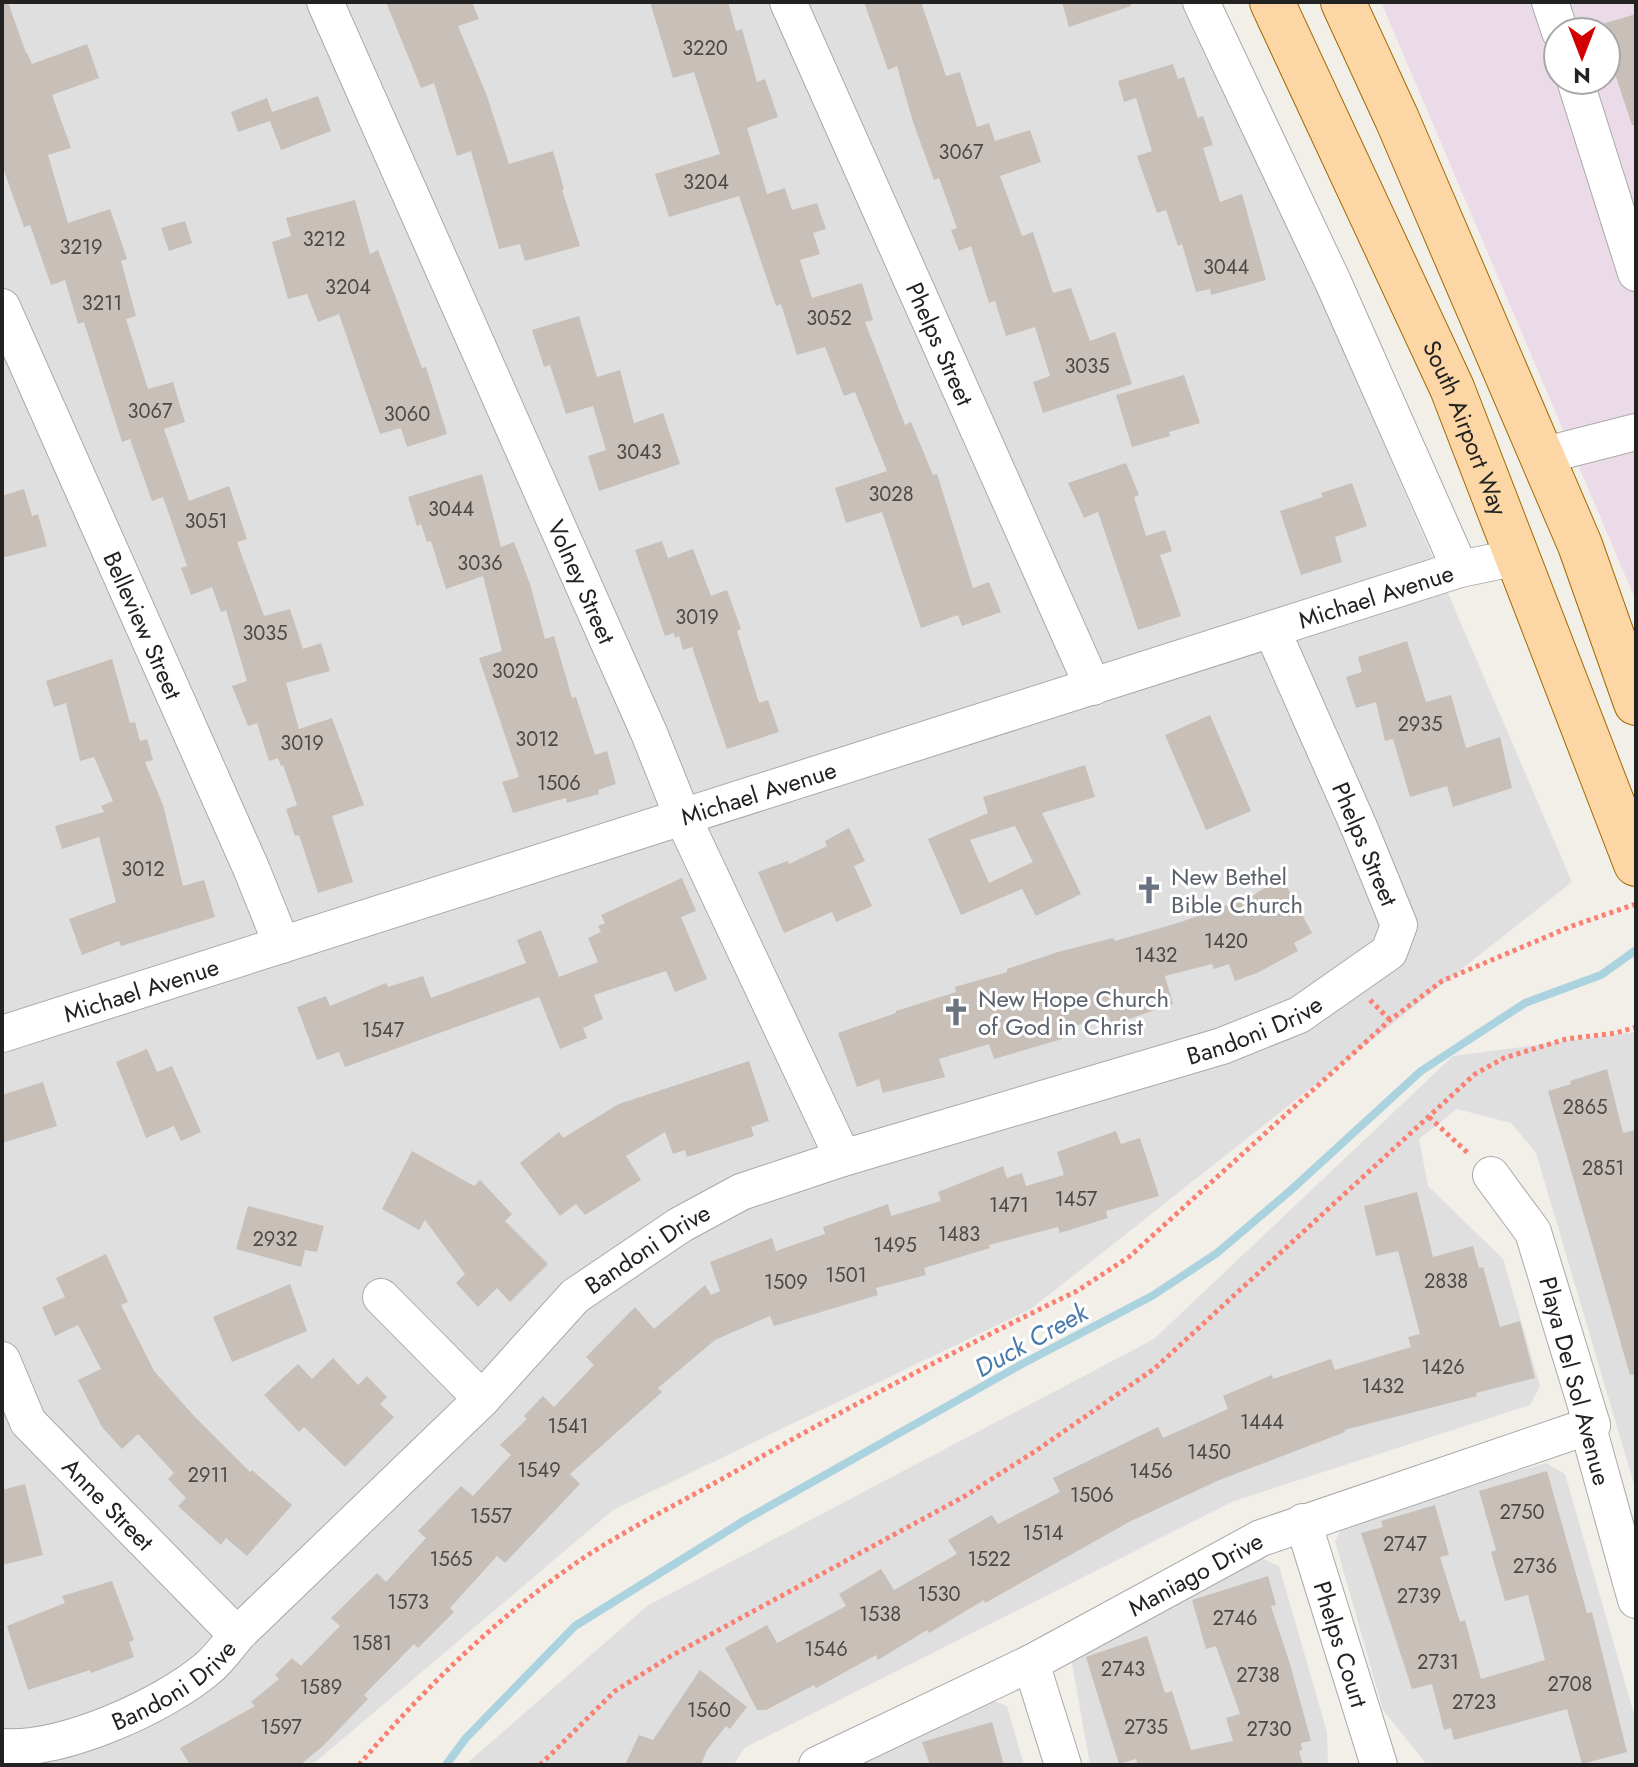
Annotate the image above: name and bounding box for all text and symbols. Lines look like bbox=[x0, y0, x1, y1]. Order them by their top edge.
north arrow bbox=[1542, 16, 1622, 96]
house number: 3220 bbox=[682, 34, 728, 63]
text: N bbox=[1573, 60, 1591, 92]
house number: 3067 bbox=[939, 138, 984, 167]
house number: 3204 bbox=[683, 168, 729, 197]
house number: 3212 bbox=[303, 225, 345, 254]
house number: 3219 bbox=[60, 233, 102, 262]
house number: 3044 bbox=[1203, 253, 1249, 282]
house number: 3204 bbox=[325, 273, 371, 302]
street label: Phelps Street bbox=[897, 276, 983, 411]
house number: 3211 bbox=[82, 289, 122, 318]
house number: 3052 bbox=[806, 304, 852, 333]
street label: South Airport Way bbox=[1415, 334, 1517, 521]
house number: 3035 bbox=[1064, 352, 1110, 381]
house number: 3067 bbox=[128, 397, 173, 426]
house number: 3060 bbox=[384, 400, 430, 429]
house number: 3043 bbox=[616, 438, 662, 467]
house number: 3028 bbox=[868, 480, 914, 509]
house number: 3044 bbox=[428, 495, 474, 524]
house number: 3051 bbox=[184, 507, 228, 536]
street label: Volney Street bbox=[539, 514, 625, 649]
street label: Belleview Street bbox=[95, 546, 191, 705]
house number: 3036 bbox=[457, 549, 503, 578]
street label: Michael Avenue bbox=[1294, 555, 1458, 637]
house number: 3019 bbox=[675, 603, 719, 632]
house number: 3035 bbox=[242, 619, 288, 648]
house number: 3020 bbox=[492, 657, 538, 686]
house number: 2935 bbox=[1397, 710, 1443, 739]
house number: 3012 bbox=[515, 725, 559, 754]
house number: 3019 bbox=[280, 729, 324, 758]
street label: Michael Avenue bbox=[676, 752, 841, 834]
house number: 1506 bbox=[537, 769, 581, 798]
street label: Phelps Street bbox=[1323, 777, 1407, 912]
house number: 3012 bbox=[121, 855, 165, 884]
place label: New Bethel Bible Church bbox=[1171, 859, 1303, 922]
church icon: New Bethel Bible Church bbox=[1134, 875, 1164, 905]
house number: 1420 bbox=[1204, 927, 1248, 956]
house number: 1432 bbox=[1135, 941, 1177, 970]
street label: Michael Avenue bbox=[59, 948, 223, 1031]
place label: New Hope Church of God in Christ bbox=[978, 981, 1169, 1044]
street label: Bandoni Drive bbox=[1182, 987, 1329, 1073]
church icon: New Hope Church of God in Christ bbox=[941, 997, 971, 1027]
house number: 1547 bbox=[362, 1016, 405, 1045]
house number: 2865 bbox=[1562, 1093, 1608, 1122]
house number: 2851 bbox=[1582, 1154, 1624, 1183]
house number: 1457 bbox=[1055, 1185, 1098, 1214]
house number: 1471 bbox=[989, 1191, 1029, 1220]
street label: Bandoni Drive bbox=[577, 1195, 716, 1302]
house number: 1483 bbox=[938, 1220, 980, 1249]
house number: 2932 bbox=[252, 1225, 298, 1254]
house number: 1495 bbox=[873, 1231, 917, 1260]
house number: 1501 bbox=[825, 1261, 867, 1290]
house number: 2838 bbox=[1424, 1267, 1468, 1296]
house number: 1509 bbox=[764, 1268, 808, 1297]
street label: Playa Del Sol Avenue bbox=[1530, 1273, 1620, 1489]
water label: Duck Creek bbox=[968, 1292, 1096, 1387]
house number: 1426 bbox=[1421, 1353, 1465, 1382]
house number: 1432 bbox=[1362, 1372, 1404, 1401]
house number: 1444 bbox=[1240, 1408, 1284, 1437]
house number: 1541 bbox=[548, 1412, 588, 1441]
house number: 1450 bbox=[1187, 1438, 1231, 1467]
street label: Anne Street bbox=[55, 1450, 162, 1558]
house number: 1549 bbox=[517, 1456, 561, 1485]
house number: 1456 bbox=[1129, 1457, 1173, 1486]
house number: 2911 bbox=[188, 1461, 228, 1490]
house number: 1506 bbox=[1070, 1481, 1114, 1510]
house number: 2750 bbox=[1499, 1498, 1545, 1527]
house number: 1557 bbox=[470, 1502, 513, 1531]
house number: 1514 bbox=[1023, 1519, 1064, 1548]
street label: Maniago Drive bbox=[1122, 1523, 1269, 1625]
house number: 2747 bbox=[1383, 1530, 1428, 1559]
house number: 1565 bbox=[429, 1545, 473, 1574]
house number: 1522 bbox=[967, 1545, 1011, 1574]
house number: 2736 bbox=[1513, 1552, 1557, 1581]
street label: Phelps Court bbox=[1305, 1577, 1377, 1712]
house number: 1530 bbox=[917, 1580, 961, 1609]
house number: 2739 bbox=[1397, 1582, 1441, 1611]
house number: 1573 bbox=[387, 1588, 429, 1617]
house number: 1538 bbox=[859, 1600, 901, 1629]
house number: 2746 bbox=[1212, 1604, 1258, 1633]
house number: 1581 bbox=[352, 1629, 392, 1658]
street label: Bandoni Drive bbox=[106, 1632, 244, 1739]
house number: 1546 bbox=[804, 1635, 848, 1664]
house number: 2731 bbox=[1417, 1648, 1459, 1677]
house number: 2743 bbox=[1101, 1655, 1145, 1684]
house number: 2738 bbox=[1236, 1661, 1280, 1690]
house number: 2708 bbox=[1548, 1670, 1592, 1699]
house number: 1589 bbox=[300, 1673, 342, 1702]
house number: 2723 bbox=[1452, 1688, 1496, 1717]
house number: 1560 bbox=[687, 1696, 731, 1725]
house number: 1597 bbox=[260, 1713, 302, 1742]
house number: 2735 bbox=[1124, 1713, 1168, 1742]
house number: 2730 bbox=[1247, 1715, 1291, 1744]

